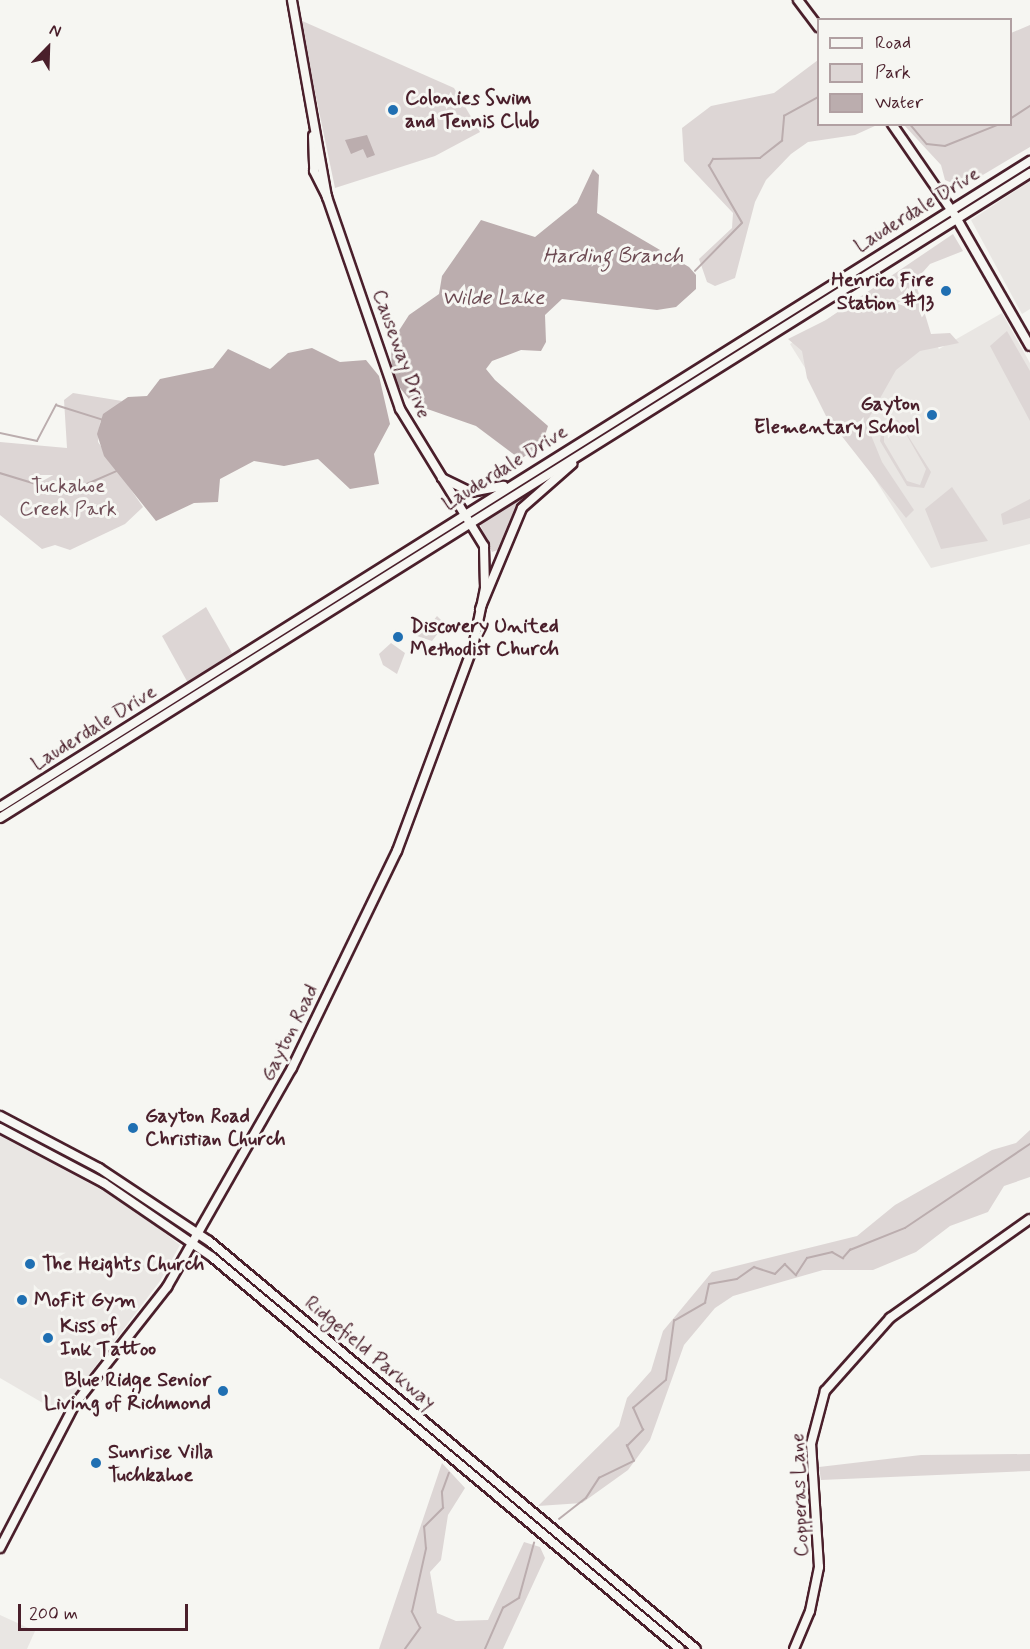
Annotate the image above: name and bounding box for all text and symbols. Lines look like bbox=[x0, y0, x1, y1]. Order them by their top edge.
north arrow bbox=[18, 18, 78, 78]
legend bbox=[817, 18, 1012, 126]
text: N bbox=[46, 19, 64, 43]
text: Road bbox=[875, 31, 911, 55]
text: Park bbox=[875, 61, 911, 85]
place label: Colonies Swim and Tennis Club bbox=[405, 86, 543, 133]
text: Water bbox=[875, 91, 923, 115]
marker: Colonies Swim and Tennis Club bbox=[386, 103, 400, 117]
street label: Lauderdale Drive bbox=[851, 163, 983, 257]
water label: Harding Branch bbox=[541, 243, 685, 269]
place label: Henrico Fire Station #13 bbox=[833, 268, 934, 315]
marker: Henrico Fire Station #13 bbox=[939, 284, 953, 298]
water label: Wilde Lake bbox=[443, 285, 543, 311]
street label: Causeway Drive bbox=[367, 287, 435, 421]
place label: Gayton Elementary School bbox=[754, 392, 920, 439]
marker: Gayton Elementary School bbox=[925, 408, 939, 422]
street label: Lauderdale Drive bbox=[439, 421, 571, 515]
park label: Tuckahoe Creek Park bbox=[20, 474, 116, 521]
place label: Discovery United Methodist Church bbox=[410, 614, 559, 661]
marker: Discovery United Methodist Church bbox=[391, 630, 405, 644]
street label: Lauderdale Drive bbox=[28, 681, 160, 775]
street label: Gayton Road bbox=[256, 981, 324, 1085]
place label: Gayton Road Christian Church bbox=[145, 1104, 290, 1151]
marker: Gayton Road Christian Church bbox=[126, 1121, 140, 1135]
place label: The Heights Church bbox=[42, 1252, 209, 1276]
marker: The Heights Church bbox=[23, 1257, 37, 1271]
place label: MoFit Gym bbox=[34, 1288, 136, 1312]
marker: MoFit Gym bbox=[15, 1293, 29, 1307]
street label: Ridgefield Parkway bbox=[301, 1293, 439, 1413]
place label: Kiss of Ink Tattoo bbox=[60, 1314, 152, 1361]
marker: Kiss of Ink Tattoo bbox=[41, 1331, 55, 1345]
place label: Blue Ridge Senior Living of Richmond bbox=[46, 1368, 211, 1415]
marker: Blue Ridge Senior Living of Richmond bbox=[216, 1384, 230, 1398]
street label: Copperas Lane bbox=[786, 1432, 814, 1558]
place label: Sunrise Villa Tuchkahoe bbox=[108, 1440, 214, 1487]
marker: Sunrise Villa Tuchkahoe bbox=[89, 1456, 103, 1470]
scale bar bbox=[21, 1592, 190, 1630]
text: 200 m bbox=[29, 1602, 78, 1626]

